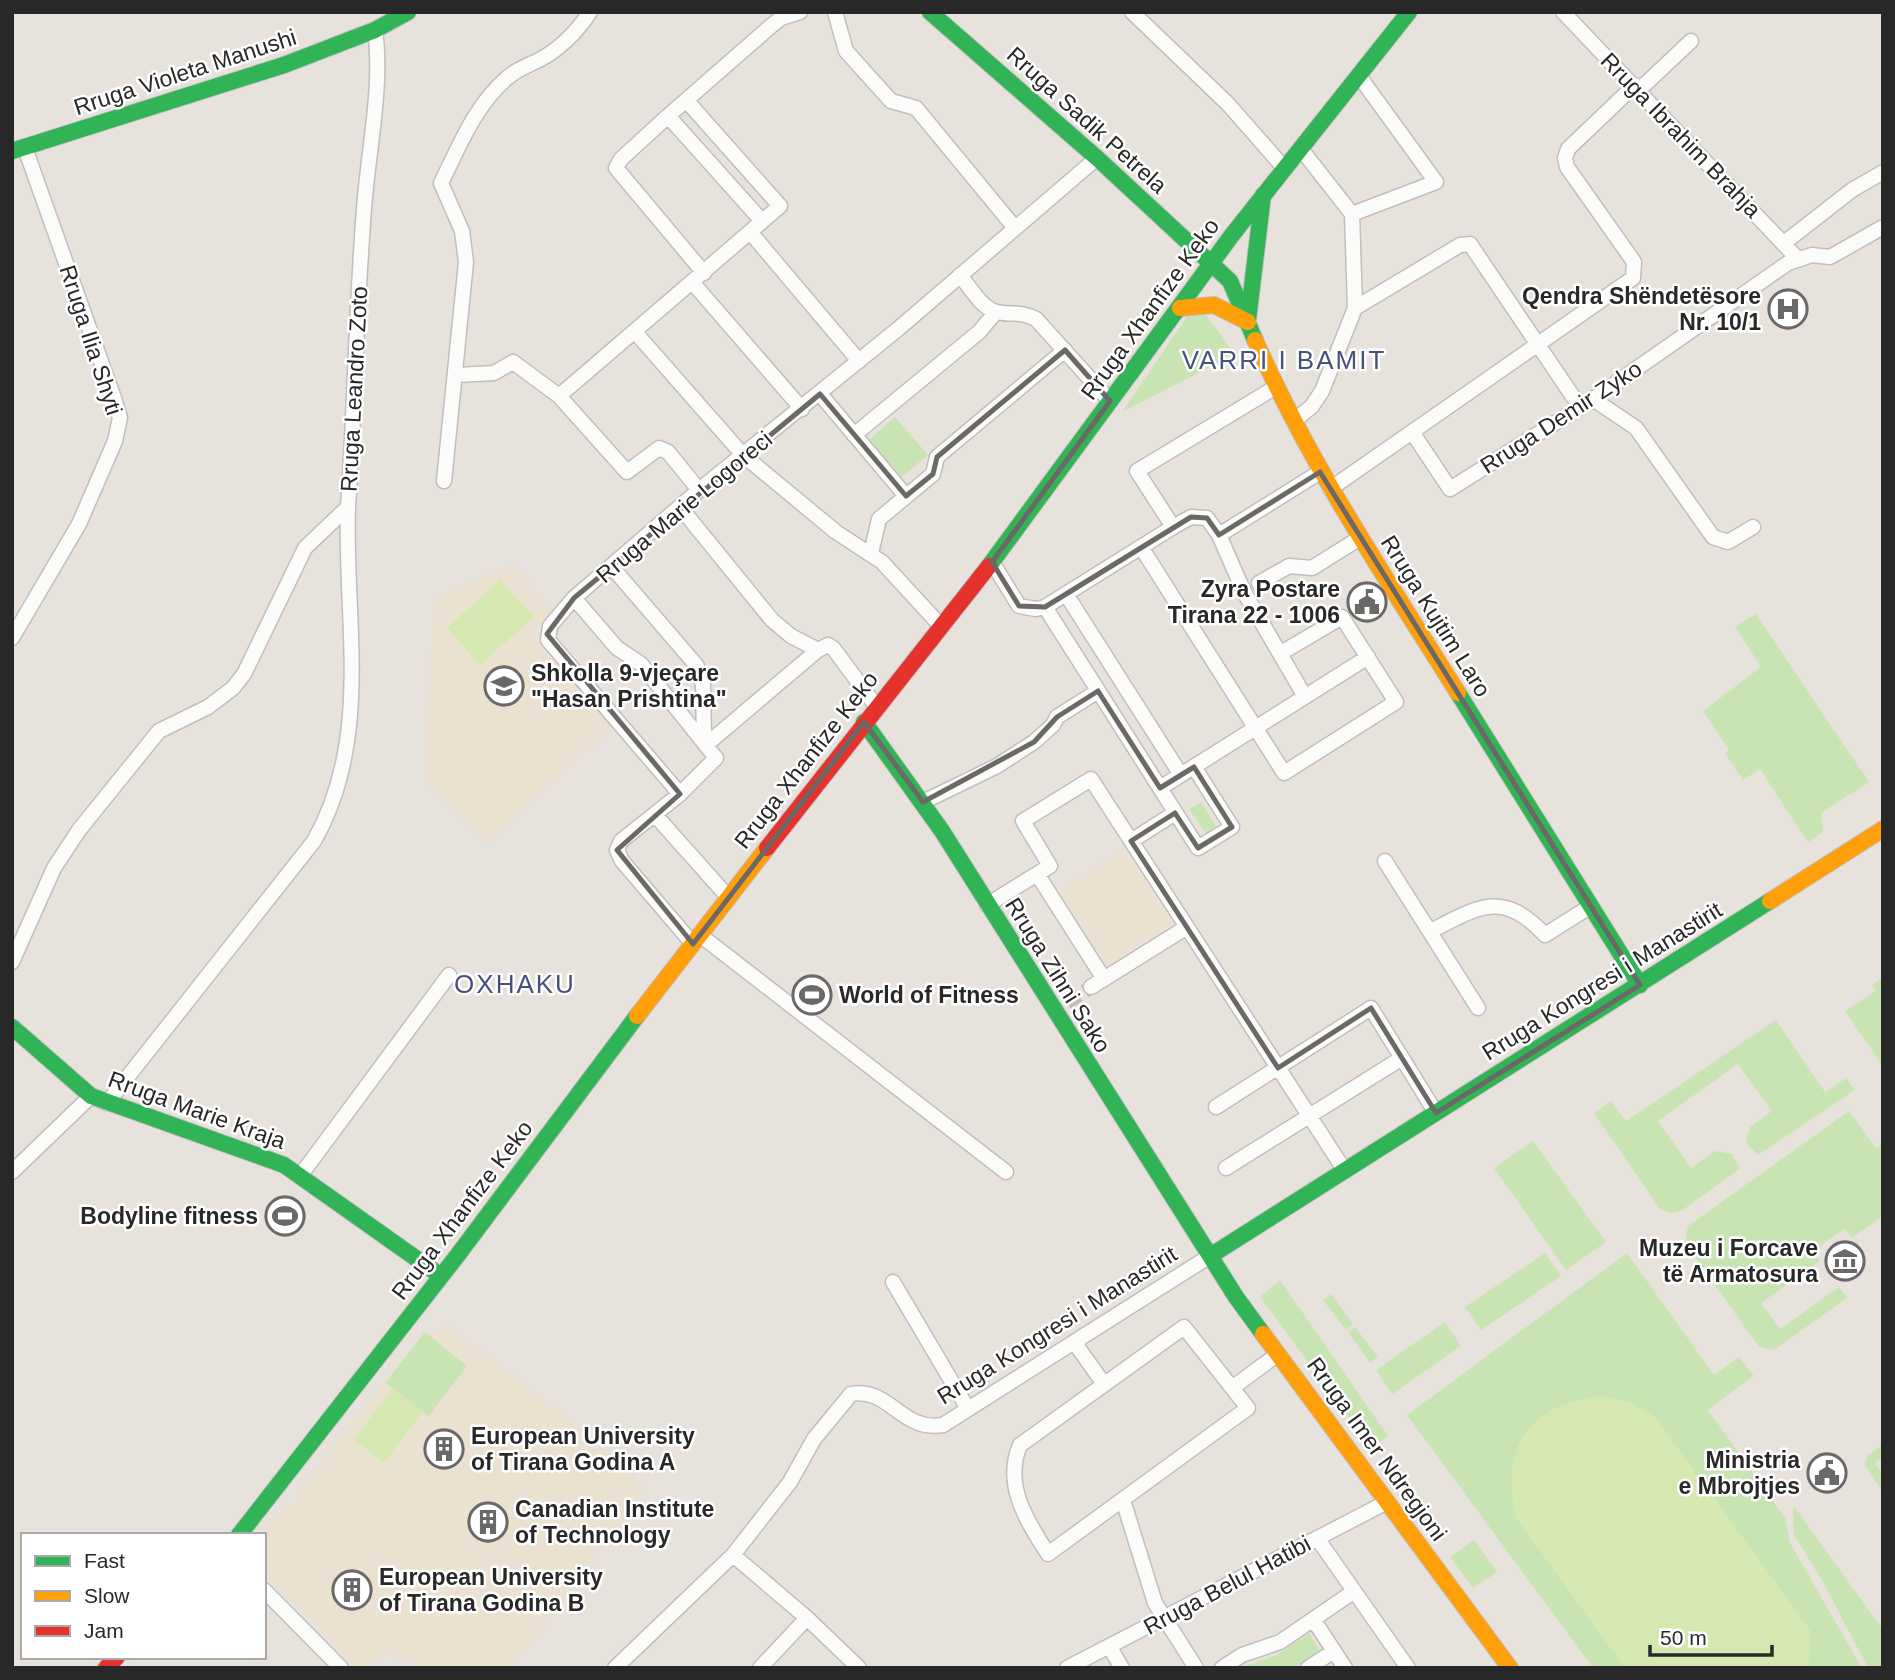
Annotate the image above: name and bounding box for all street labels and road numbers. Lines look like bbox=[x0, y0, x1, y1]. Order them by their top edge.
street label: Rruga Violeta Manushi bbox=[71, 24, 299, 120]
street label: Rruga Sadik Petrela bbox=[1002, 41, 1172, 199]
street label: Rruga Ibrahim Brahja bbox=[1596, 47, 1766, 223]
street label: Rruga Xhanfize Keko bbox=[1076, 213, 1224, 405]
street label: Rruga Ilia Shyti bbox=[55, 262, 127, 418]
street label: Rruga Leandro Zoto bbox=[336, 286, 372, 492]
street label: Rruga Demir Zyko bbox=[1476, 355, 1646, 479]
street label: Rruga Marie Logoreci bbox=[591, 426, 777, 588]
street label: Rruga Kujtim Laro bbox=[1376, 531, 1496, 701]
street label: Rruga Xhanfize Keko bbox=[729, 666, 883, 854]
street label: Rruga Zihni Sako bbox=[1000, 893, 1116, 1057]
street label: Rruga Kongresi i Manastirit bbox=[1477, 896, 1727, 1066]
street label: Rruga Marie Kraja bbox=[105, 1066, 289, 1154]
street label: Rruga Xhanfize Keko bbox=[386, 1115, 538, 1305]
street label: Rruga Kongresi i Manastirit bbox=[932, 1240, 1182, 1410]
street label: Rruga Imer Ndregjoni bbox=[1302, 1352, 1452, 1546]
street label: Rruga Belul Hatibi bbox=[1139, 1530, 1315, 1640]

